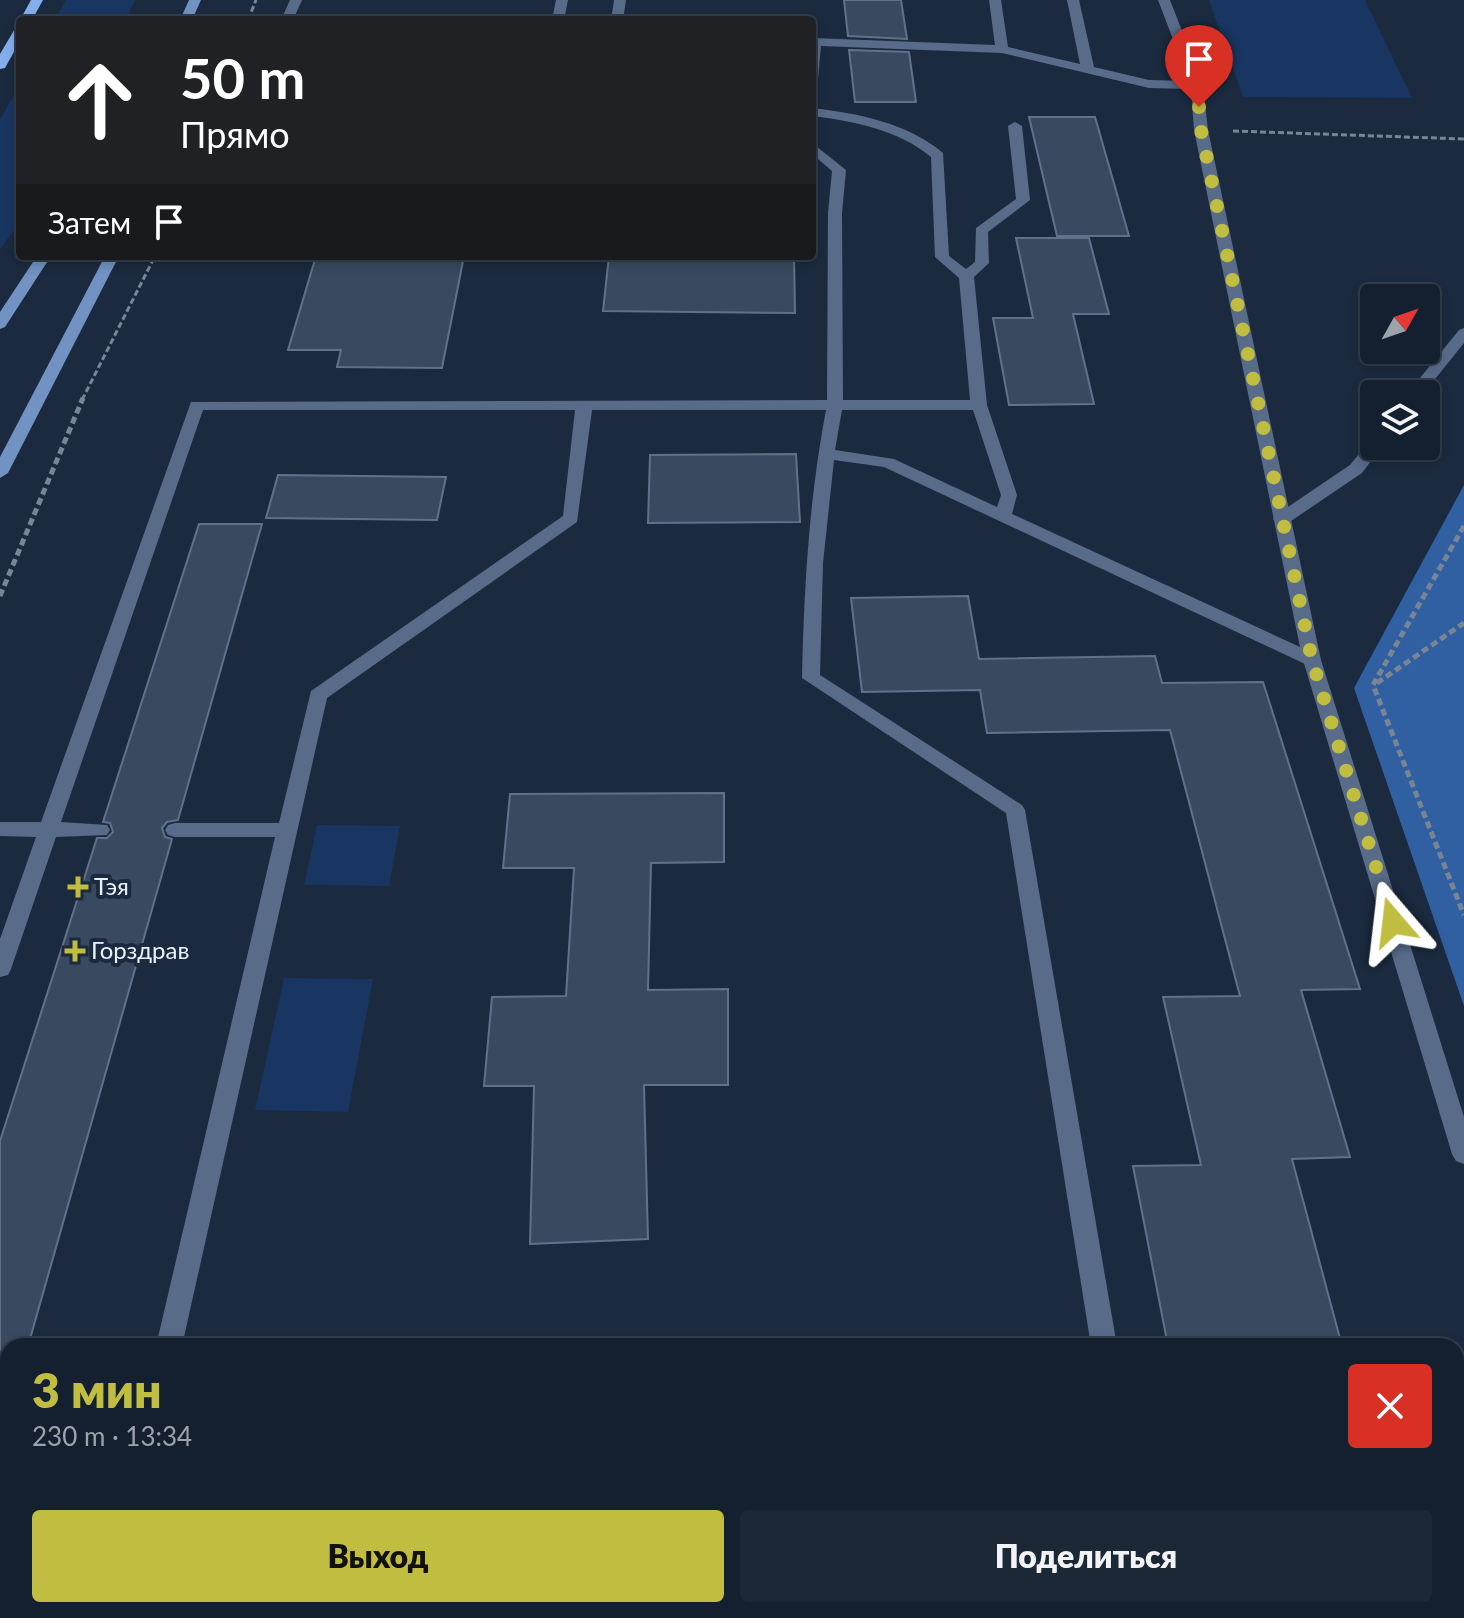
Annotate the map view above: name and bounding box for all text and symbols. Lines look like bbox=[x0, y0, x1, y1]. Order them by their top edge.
pin bbox=[1165, 25, 1233, 107]
icon: arrive bbox=[1177, 37, 1221, 81]
text: 50 m bbox=[180, 44, 305, 111]
icon: ahead bbox=[48, 48, 152, 152]
text: Прямо bbox=[180, 112, 290, 156]
icon: arrive bbox=[147, 200, 191, 244]
text: Затем bbox=[48, 204, 131, 240]
north arrow bbox=[1360, 284, 1440, 364]
map controls bbox=[1360, 284, 1440, 460]
button: layers bbox=[1360, 380, 1440, 460]
place label: Тэя bbox=[94, 871, 129, 900]
marker: Тэя bbox=[69, 878, 87, 896]
position arrow bbox=[1351, 880, 1435, 964]
place label: Горздрав bbox=[91, 935, 189, 964]
marker: Горздрав bbox=[66, 942, 84, 960]
text: 3 мин bbox=[32, 1361, 162, 1418]
button: close bbox=[1348, 1364, 1432, 1448]
text: 230 m · 13:34 bbox=[32, 1420, 192, 1452]
button: Выход bbox=[32, 1510, 724, 1602]
button: Поделиться bbox=[740, 1510, 1432, 1602]

